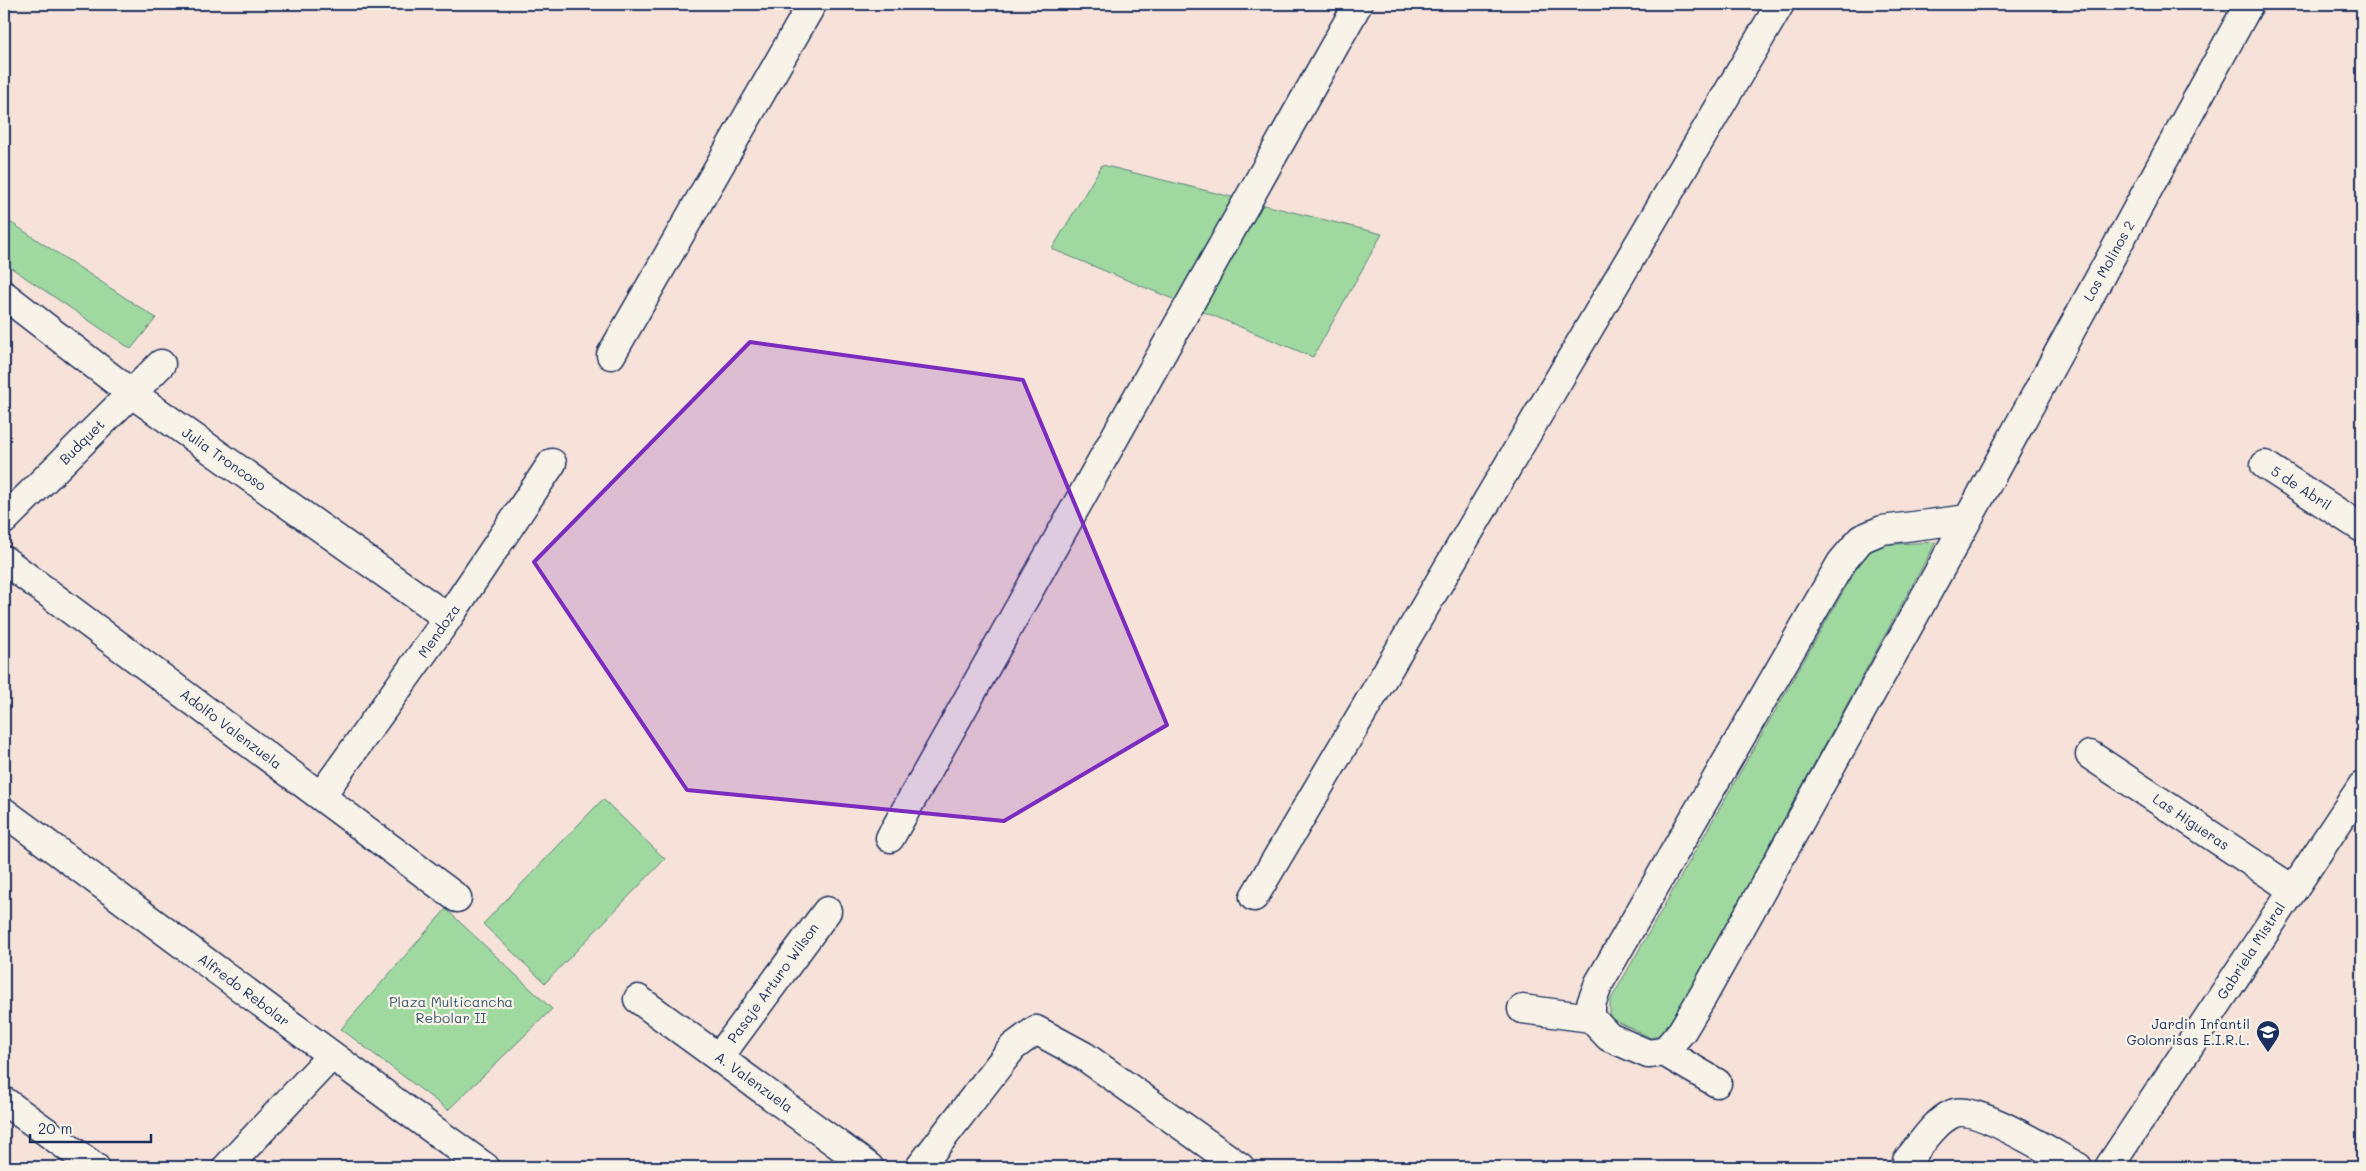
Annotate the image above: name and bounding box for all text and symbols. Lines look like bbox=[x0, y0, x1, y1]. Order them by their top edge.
street label: Los Molinos 2 bbox=[2079, 217, 2139, 304]
street label: Budquet bbox=[55, 415, 108, 468]
street label: Julia Troncoso bbox=[178, 422, 270, 495]
street label: 5 de Abril bbox=[2268, 461, 2335, 514]
street label: Mendoza bbox=[413, 600, 464, 661]
street label: Adolfo Valenzuela bbox=[177, 684, 286, 773]
street label: Las Higueras bbox=[2149, 789, 2233, 854]
street label: Gabriela Mistral bbox=[2212, 898, 2289, 1003]
street label: Pasaje Arturo Wilson bbox=[723, 919, 823, 1047]
street label: Alfredo Rebolar bbox=[195, 949, 294, 1030]
park label: Plaza Multicancha Rebolar II bbox=[389, 992, 513, 1027]
place label: Jardin Infantil Golonrisas E.I.R.L. bbox=[2127, 1014, 2250, 1049]
school or university icon: Jardin Infantil Golonrisas E.I.R.L. bbox=[2255, 1019, 2281, 1053]
street label: A. Valenzuela bbox=[711, 1047, 797, 1116]
scale bar bbox=[30, 1111, 151, 1143]
text: 20 m bbox=[38, 1118, 72, 1138]

